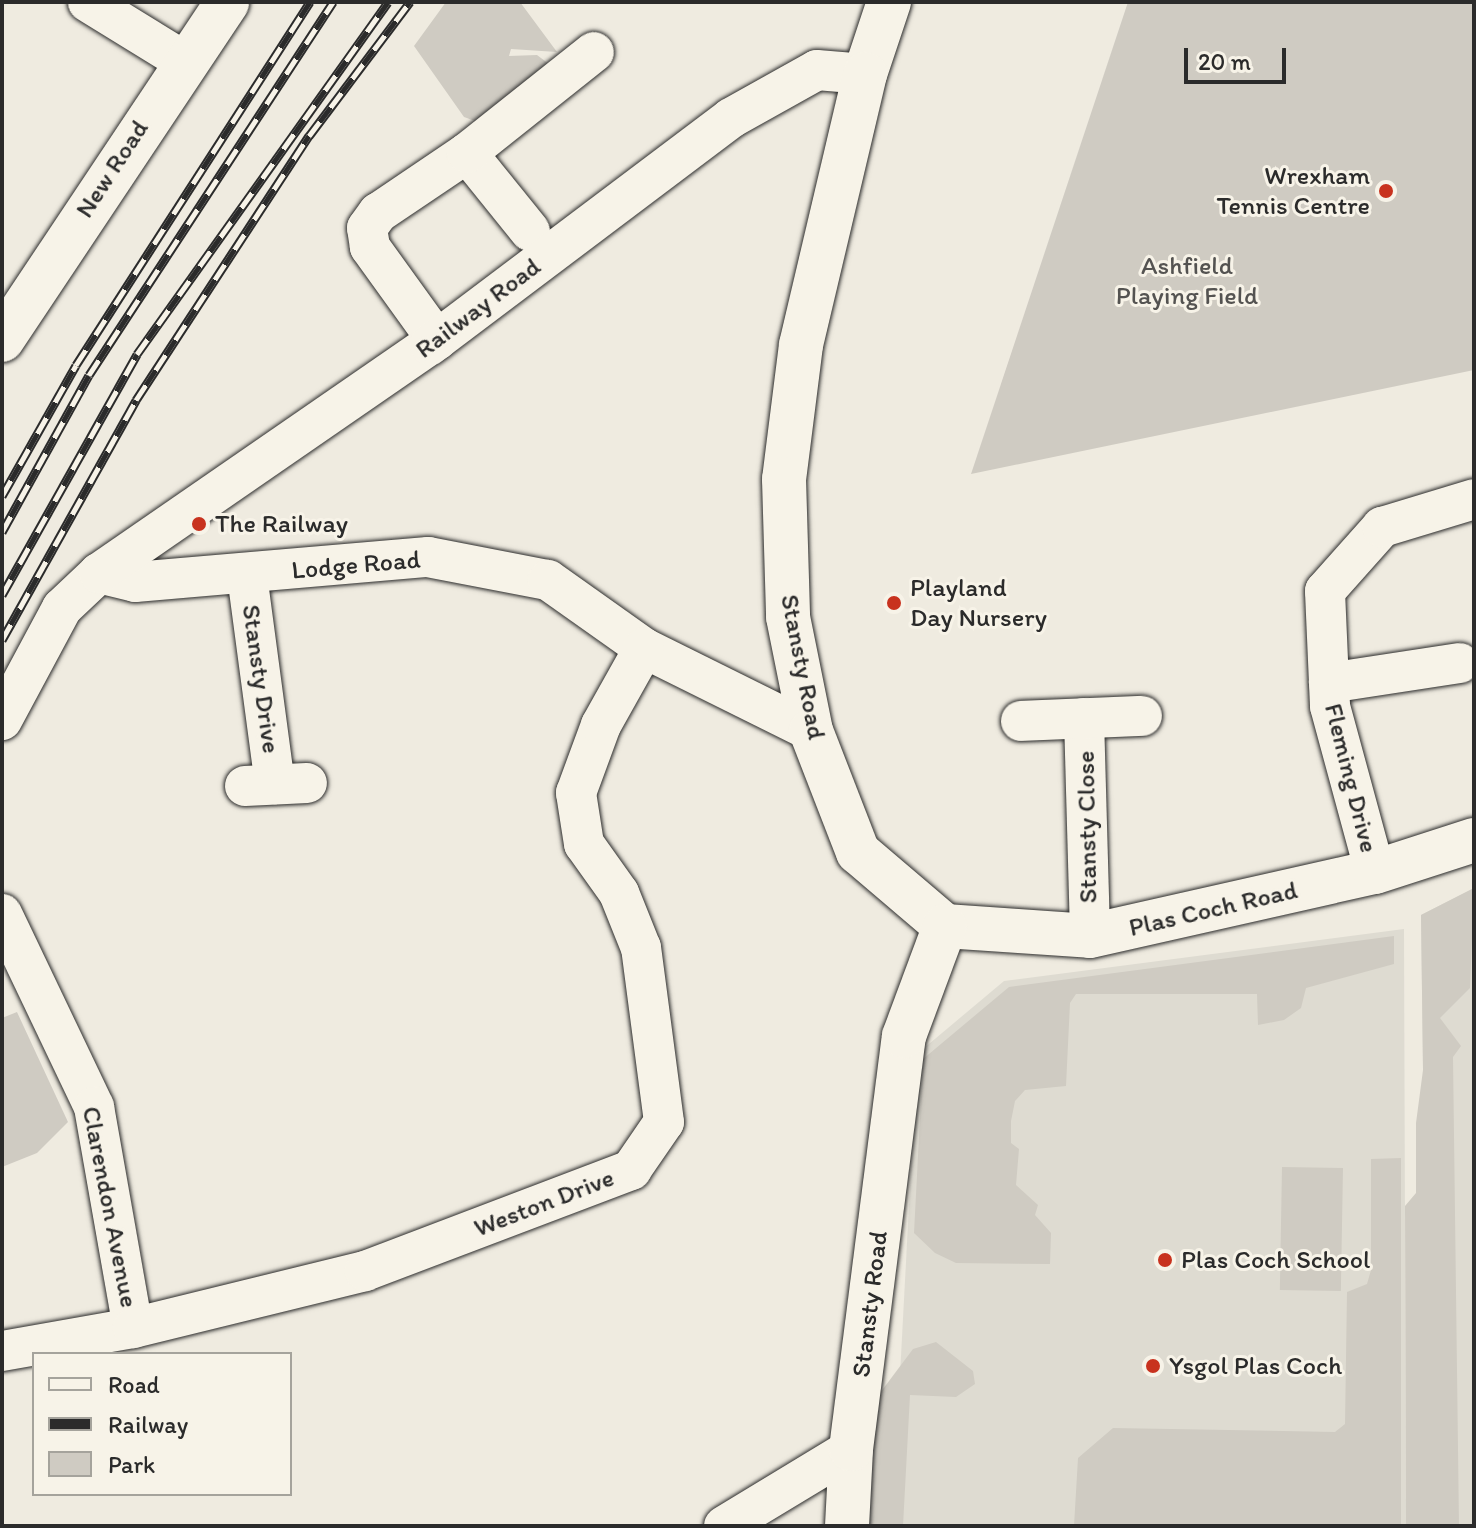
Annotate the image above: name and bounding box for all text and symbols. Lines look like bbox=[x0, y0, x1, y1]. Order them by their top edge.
scale bar bbox=[1188, 32, 1290, 82]
text: 20 m bbox=[1198, 47, 1251, 76]
street label: New Road bbox=[69, 115, 155, 223]
place label: Wrexham Tennis Centre bbox=[1217, 160, 1370, 222]
marker: Wrexham Tennis Centre bbox=[1377, 182, 1395, 200]
park label: Ashfield Playing Field bbox=[1116, 250, 1258, 312]
street label: Railway Road bbox=[409, 251, 547, 365]
place label: The Railway bbox=[215, 508, 349, 540]
marker: The Railway bbox=[190, 515, 208, 533]
street label: Lodge Road bbox=[291, 544, 421, 586]
place label: Playland Day Nursery bbox=[910, 572, 1047, 634]
street label: Stansty Road bbox=[774, 592, 832, 742]
marker: Playland Day Nursery bbox=[885, 594, 903, 612]
street label: Stansty Drive bbox=[235, 603, 287, 755]
street label: Fleming Drive bbox=[1317, 700, 1385, 856]
street label: Stansty Close bbox=[1070, 750, 1104, 904]
street label: Plas Coch Road bbox=[1126, 875, 1300, 943]
street label: Clarendon Avenue bbox=[75, 1104, 145, 1310]
street label: Weston Drive bbox=[470, 1162, 618, 1244]
street label: Stansty Road bbox=[846, 1229, 894, 1379]
place label: Plas Coch School bbox=[1181, 1244, 1369, 1276]
marker: Plas Coch School bbox=[1156, 1251, 1174, 1269]
place label: Ysgol Plas Coch bbox=[1169, 1350, 1342, 1382]
legend bbox=[32, 1352, 292, 1496]
marker: Ysgol Plas Coch bbox=[1144, 1357, 1162, 1375]
text: Road bbox=[108, 1370, 160, 1399]
text: Railway bbox=[108, 1410, 188, 1439]
text: Park bbox=[108, 1450, 155, 1479]

